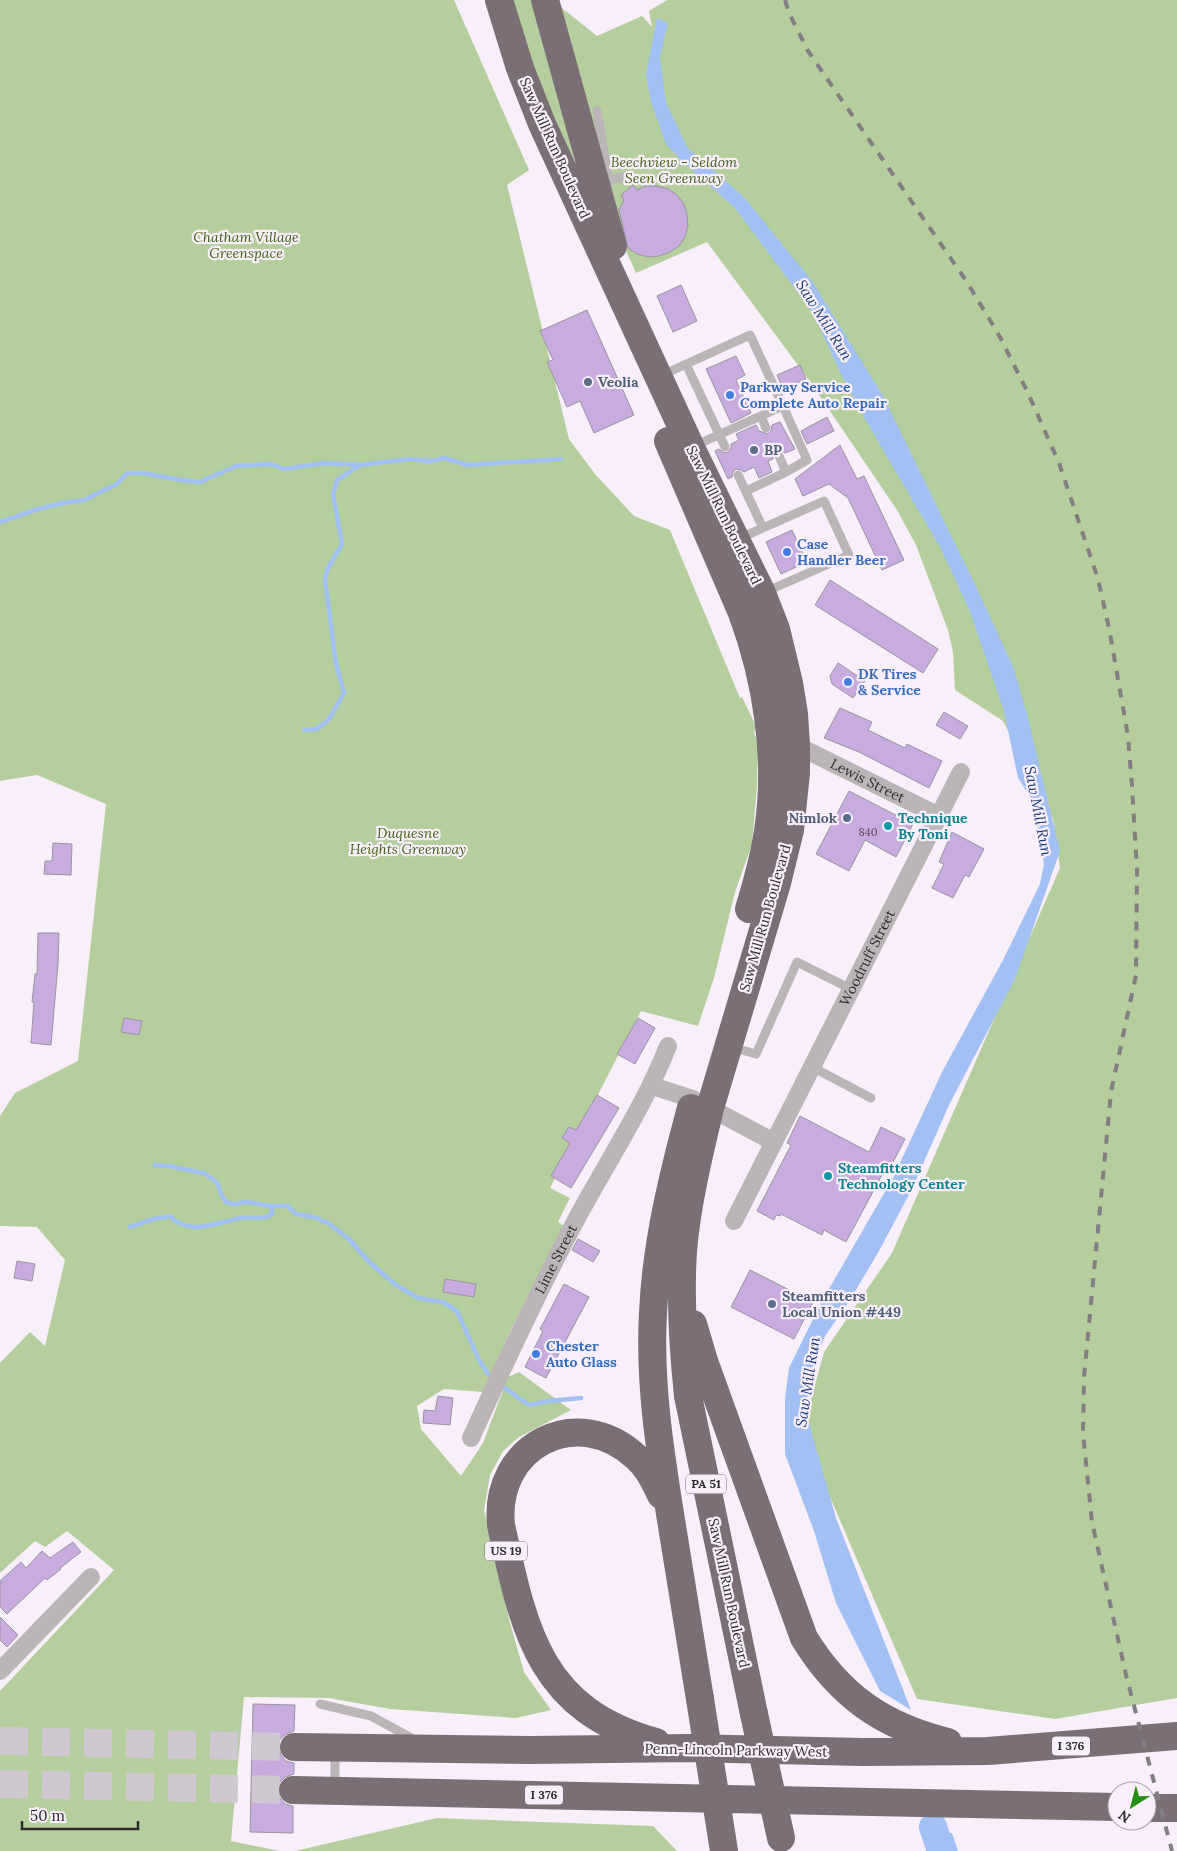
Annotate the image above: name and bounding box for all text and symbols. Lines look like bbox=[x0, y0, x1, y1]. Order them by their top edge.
street label: Saw Mill Run Boulevard bbox=[516, 75, 594, 221]
park label: Beechview - Seldom Seen Greenway bbox=[611, 153, 738, 187]
park label: Chatham Village Greenspace bbox=[193, 228, 299, 262]
water label: Saw Mill Run bbox=[792, 276, 857, 364]
place label: Veolia bbox=[598, 373, 639, 391]
marker: Veolia bbox=[582, 376, 594, 388]
place label: Parkway Service Complete Auto Repair bbox=[740, 378, 887, 412]
marker: Parkway Service Complete Auto Repair bbox=[724, 389, 736, 401]
place label: BP bbox=[764, 441, 782, 459]
street label: Saw Mill Run Boulevard bbox=[683, 443, 765, 587]
marker: BP bbox=[748, 444, 760, 456]
place label: Case Handler Beer bbox=[797, 535, 886, 569]
marker: Case Handler Beer bbox=[781, 546, 793, 558]
place label: DK Tires & Service bbox=[858, 665, 921, 699]
marker: DK Tires & Service bbox=[842, 676, 854, 688]
street label: Lewis Street bbox=[828, 755, 908, 807]
water label: Saw Mill Run bbox=[1020, 764, 1057, 858]
place label: Nimlok bbox=[788, 809, 838, 827]
place label: Technique By Toni bbox=[898, 809, 968, 843]
marker: Nimlok bbox=[841, 812, 853, 824]
marker: Technique By Toni bbox=[882, 820, 894, 832]
park label: Duquesne Heights Greenway bbox=[350, 824, 466, 858]
house number: 840 bbox=[859, 825, 878, 839]
street label: Saw Mill Run Boulevard bbox=[735, 842, 795, 994]
street label: Woodruff Street bbox=[835, 906, 899, 1009]
place label: Steamfitters Technology Center bbox=[838, 1159, 965, 1193]
marker: Steamfitters Technology Center bbox=[822, 1170, 834, 1182]
street label: Lime Street bbox=[531, 1221, 581, 1297]
place label: Steamfitters Local Union #449 bbox=[782, 1287, 901, 1321]
marker: Steamfitters Local Union #449 bbox=[766, 1298, 778, 1310]
water label: Saw Mill Run bbox=[791, 1335, 824, 1428]
place label: Chester Auto Glass bbox=[546, 1337, 617, 1371]
marker: Chester Auto Glass bbox=[530, 1348, 542, 1360]
road number: PA 51 bbox=[686, 1475, 726, 1494]
street label: Saw Mill Run Boulevard bbox=[704, 1517, 754, 1669]
road number: US 19 bbox=[485, 1542, 527, 1560]
road number: I 376 bbox=[1052, 1736, 1090, 1755]
street label: Penn-Lincoln Parkway West bbox=[644, 1739, 828, 1761]
north arrow bbox=[1107, 1781, 1157, 1831]
road number: I 376 bbox=[525, 1786, 563, 1804]
scale bar bbox=[22, 1798, 139, 1830]
text: 50 m bbox=[30, 1806, 65, 1825]
text: N bbox=[1115, 1806, 1134, 1827]

